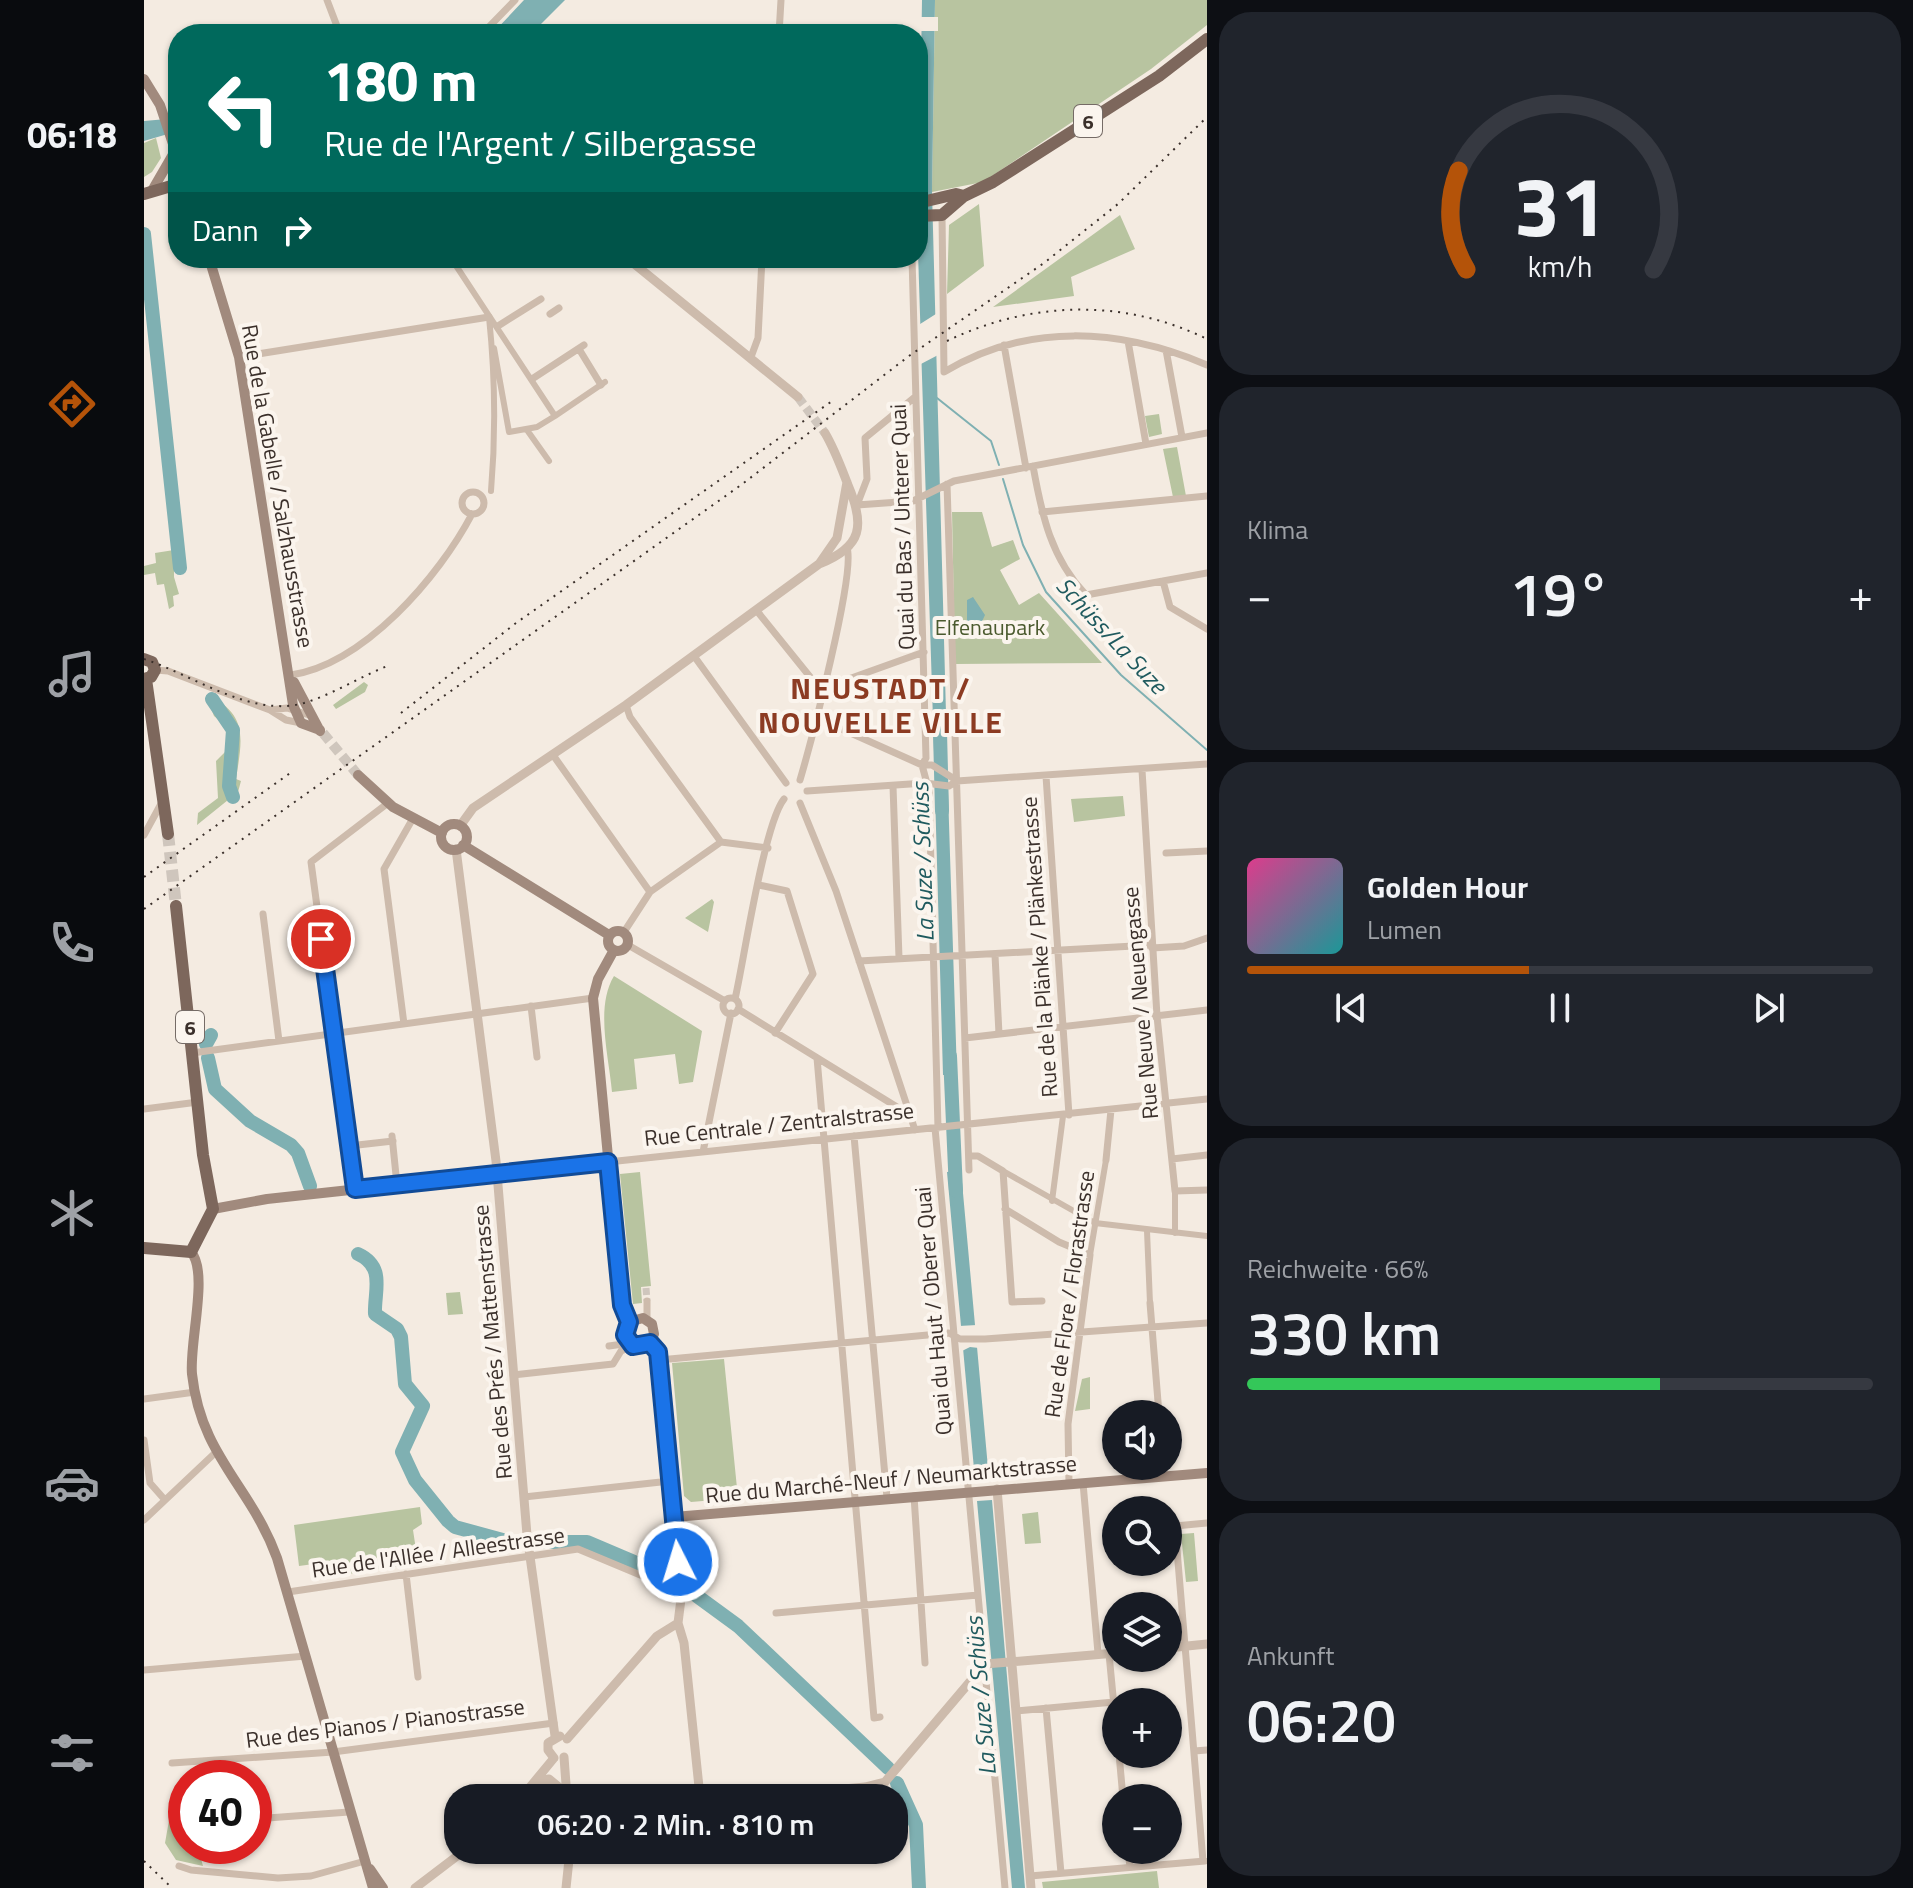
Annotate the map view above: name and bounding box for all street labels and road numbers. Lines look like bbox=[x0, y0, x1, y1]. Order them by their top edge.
road number: 6 bbox=[1074, 105, 1102, 137]
street label: Rue de la Gabelle / Salzhausstrasse bbox=[233, 322, 323, 650]
street label: Quai du Bas / Unterer Quai bbox=[881, 403, 923, 651]
street label: Rue de la Plänke / Plänkestrasse bbox=[1012, 796, 1066, 1098]
street label: Rue Neuve / Neuengasse bbox=[1113, 885, 1167, 1121]
road number: 6 bbox=[176, 1011, 204, 1043]
street label: Rue Centrale / Zentralstrasse bbox=[642, 1093, 916, 1155]
street label: Rue de Flore / Florastrasse bbox=[1035, 1168, 1103, 1420]
street label: Quai du Haut / Oberer Quai bbox=[905, 1185, 961, 1437]
street label: Rue des Prés / Mattenstrasse bbox=[463, 1203, 521, 1481]
street label: Rue du Marché-Neuf / Neumarktstrasse bbox=[704, 1446, 1078, 1512]
street label: Rue de l'Allée / Alleestrasse bbox=[309, 1517, 567, 1587]
street label: Rue des Pianos / Pianostrasse bbox=[244, 1689, 526, 1757]

